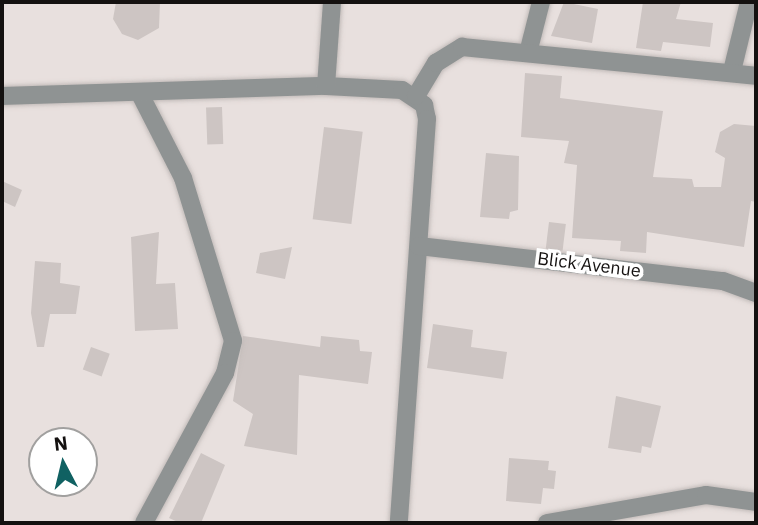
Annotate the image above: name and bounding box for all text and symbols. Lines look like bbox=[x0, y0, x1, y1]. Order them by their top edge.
street label: Blick Avenue bbox=[536, 248, 642, 282]
north arrow bbox=[28, 427, 98, 497]
text: N bbox=[52, 430, 69, 456]

